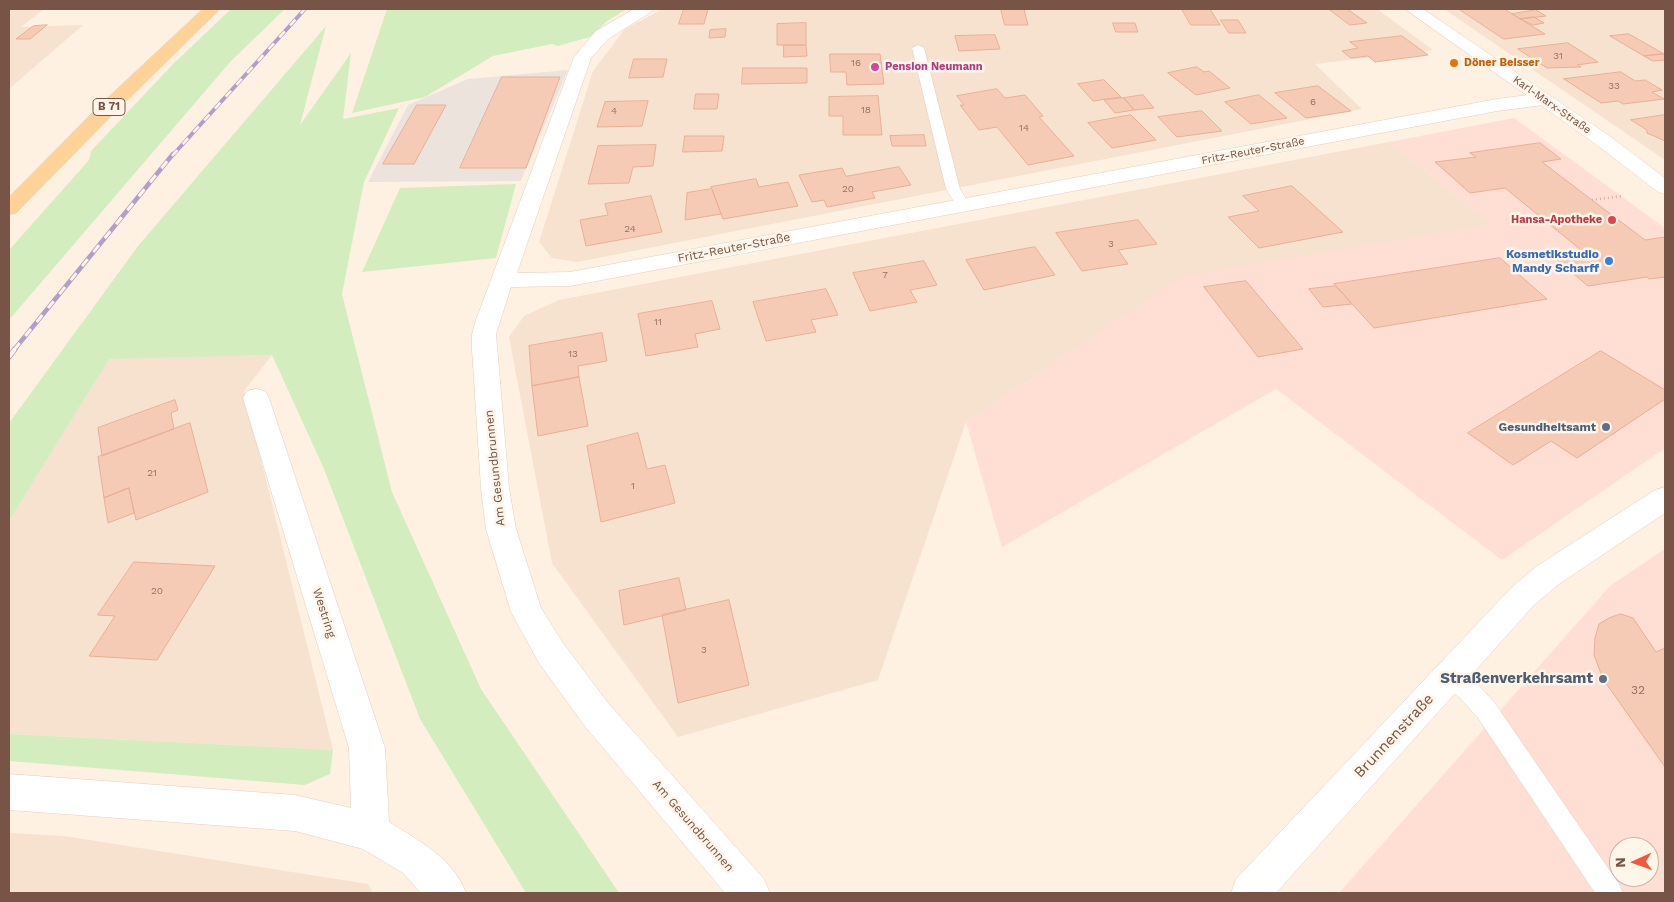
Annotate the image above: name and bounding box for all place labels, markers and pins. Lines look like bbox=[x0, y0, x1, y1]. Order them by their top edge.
place label: Döner Beisser bbox=[1464, 56, 1539, 70]
marker: Döner Beisser bbox=[1448, 57, 1460, 69]
place label: Pension Neumann bbox=[885, 60, 983, 74]
marker: Pension Neumann bbox=[869, 61, 881, 73]
place label: Hansa-Apotheke bbox=[1511, 213, 1602, 227]
marker: Hansa-Apotheke bbox=[1606, 214, 1618, 226]
place label: Kosmetikstudio Mandy Scharff bbox=[1506, 247, 1599, 275]
marker: Kosmetikstudio Mandy Scharff bbox=[1603, 255, 1615, 267]
place label: Gesundheitsamt bbox=[1499, 420, 1596, 434]
marker: Gesundheitsamt bbox=[1600, 421, 1612, 433]
place label: Straßenverkehrsamt bbox=[1440, 670, 1593, 688]
marker: Straßenverkehrsamt bbox=[1597, 673, 1609, 685]

